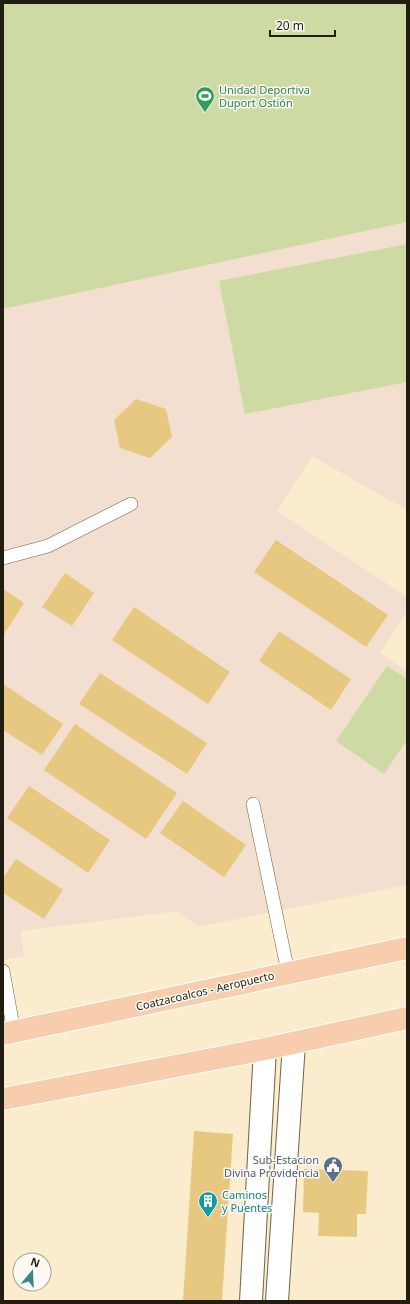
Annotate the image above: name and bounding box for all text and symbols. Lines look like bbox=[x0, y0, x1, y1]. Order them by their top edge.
scale bar bbox=[270, 12, 335, 38]
text: 20 m bbox=[276, 17, 304, 34]
place label: Unidad Deportiva Duport Ostión bbox=[219, 82, 310, 110]
sports icon: Unidad Deportiva Duport Ostión bbox=[194, 85, 216, 113]
street label: Coatzacoalcos - Aeropuerto bbox=[134, 967, 276, 1014]
place label: Sub-Estacion Divina Providencia bbox=[224, 1152, 319, 1180]
public building icon: Sub-Estacion Divina Providencia bbox=[322, 1155, 344, 1183]
place label: Caminos y Puentes bbox=[222, 1187, 272, 1215]
building icon: Caminos y Puentes bbox=[197, 1190, 219, 1218]
north arrow bbox=[12, 1252, 52, 1292]
text: N bbox=[29, 1254, 42, 1271]

